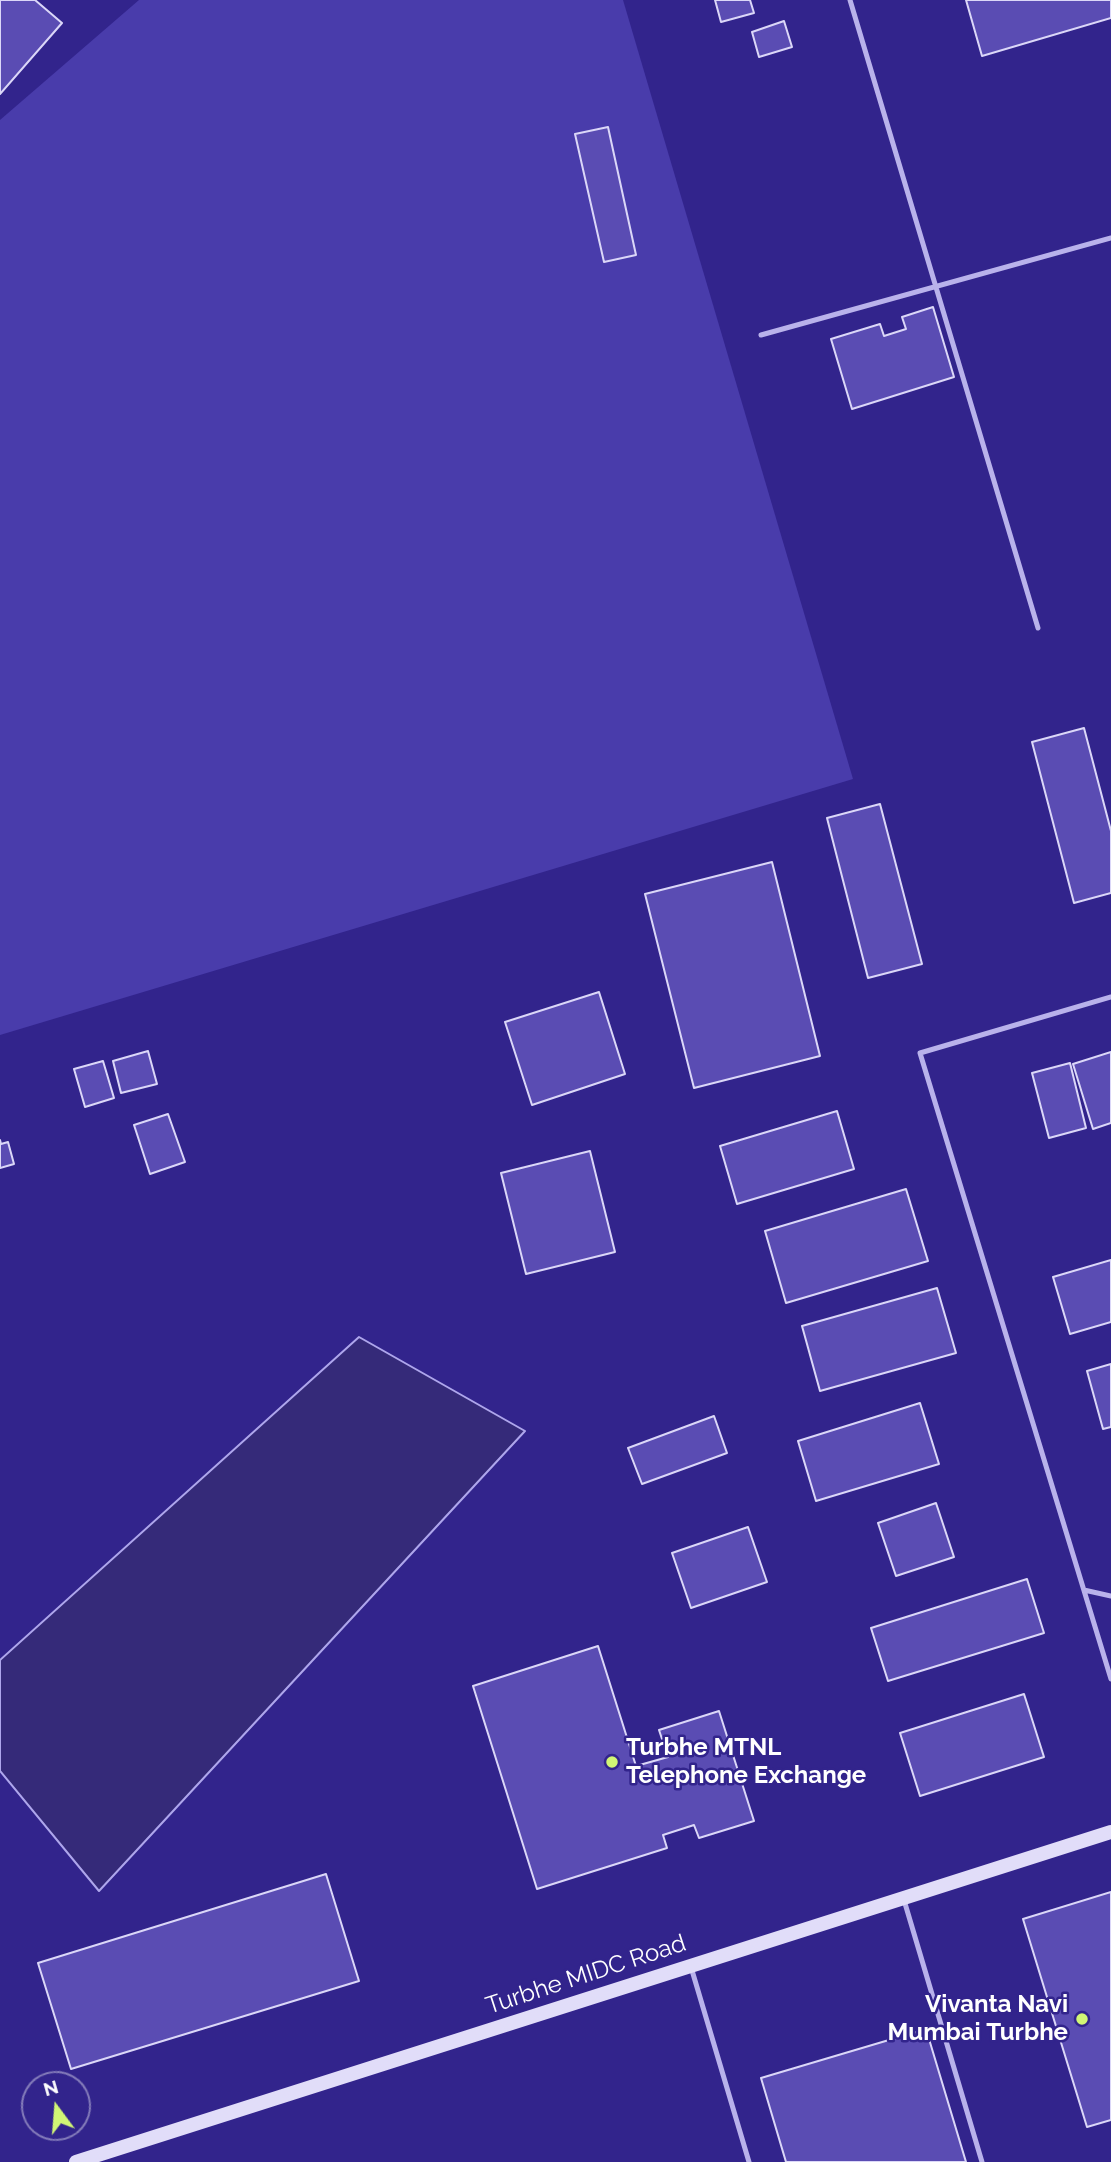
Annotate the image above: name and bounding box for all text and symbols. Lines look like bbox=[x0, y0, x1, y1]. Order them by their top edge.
place label: Turbhe MTNL Telephone Exchange bbox=[626, 1734, 866, 1790]
marker: Turbhe MTNL Telephone Exchange bbox=[604, 1754, 620, 1770]
street label: Turbhe MIDC Road bbox=[482, 1929, 690, 2021]
place label: Vivanta Navi Mumbai Turbhe bbox=[888, 1991, 1068, 2047]
marker: Vivanta Navi Mumbai Turbhe bbox=[1074, 2011, 1090, 2027]
north arrow bbox=[21, 2071, 91, 2141]
text: N bbox=[41, 2075, 61, 2100]

